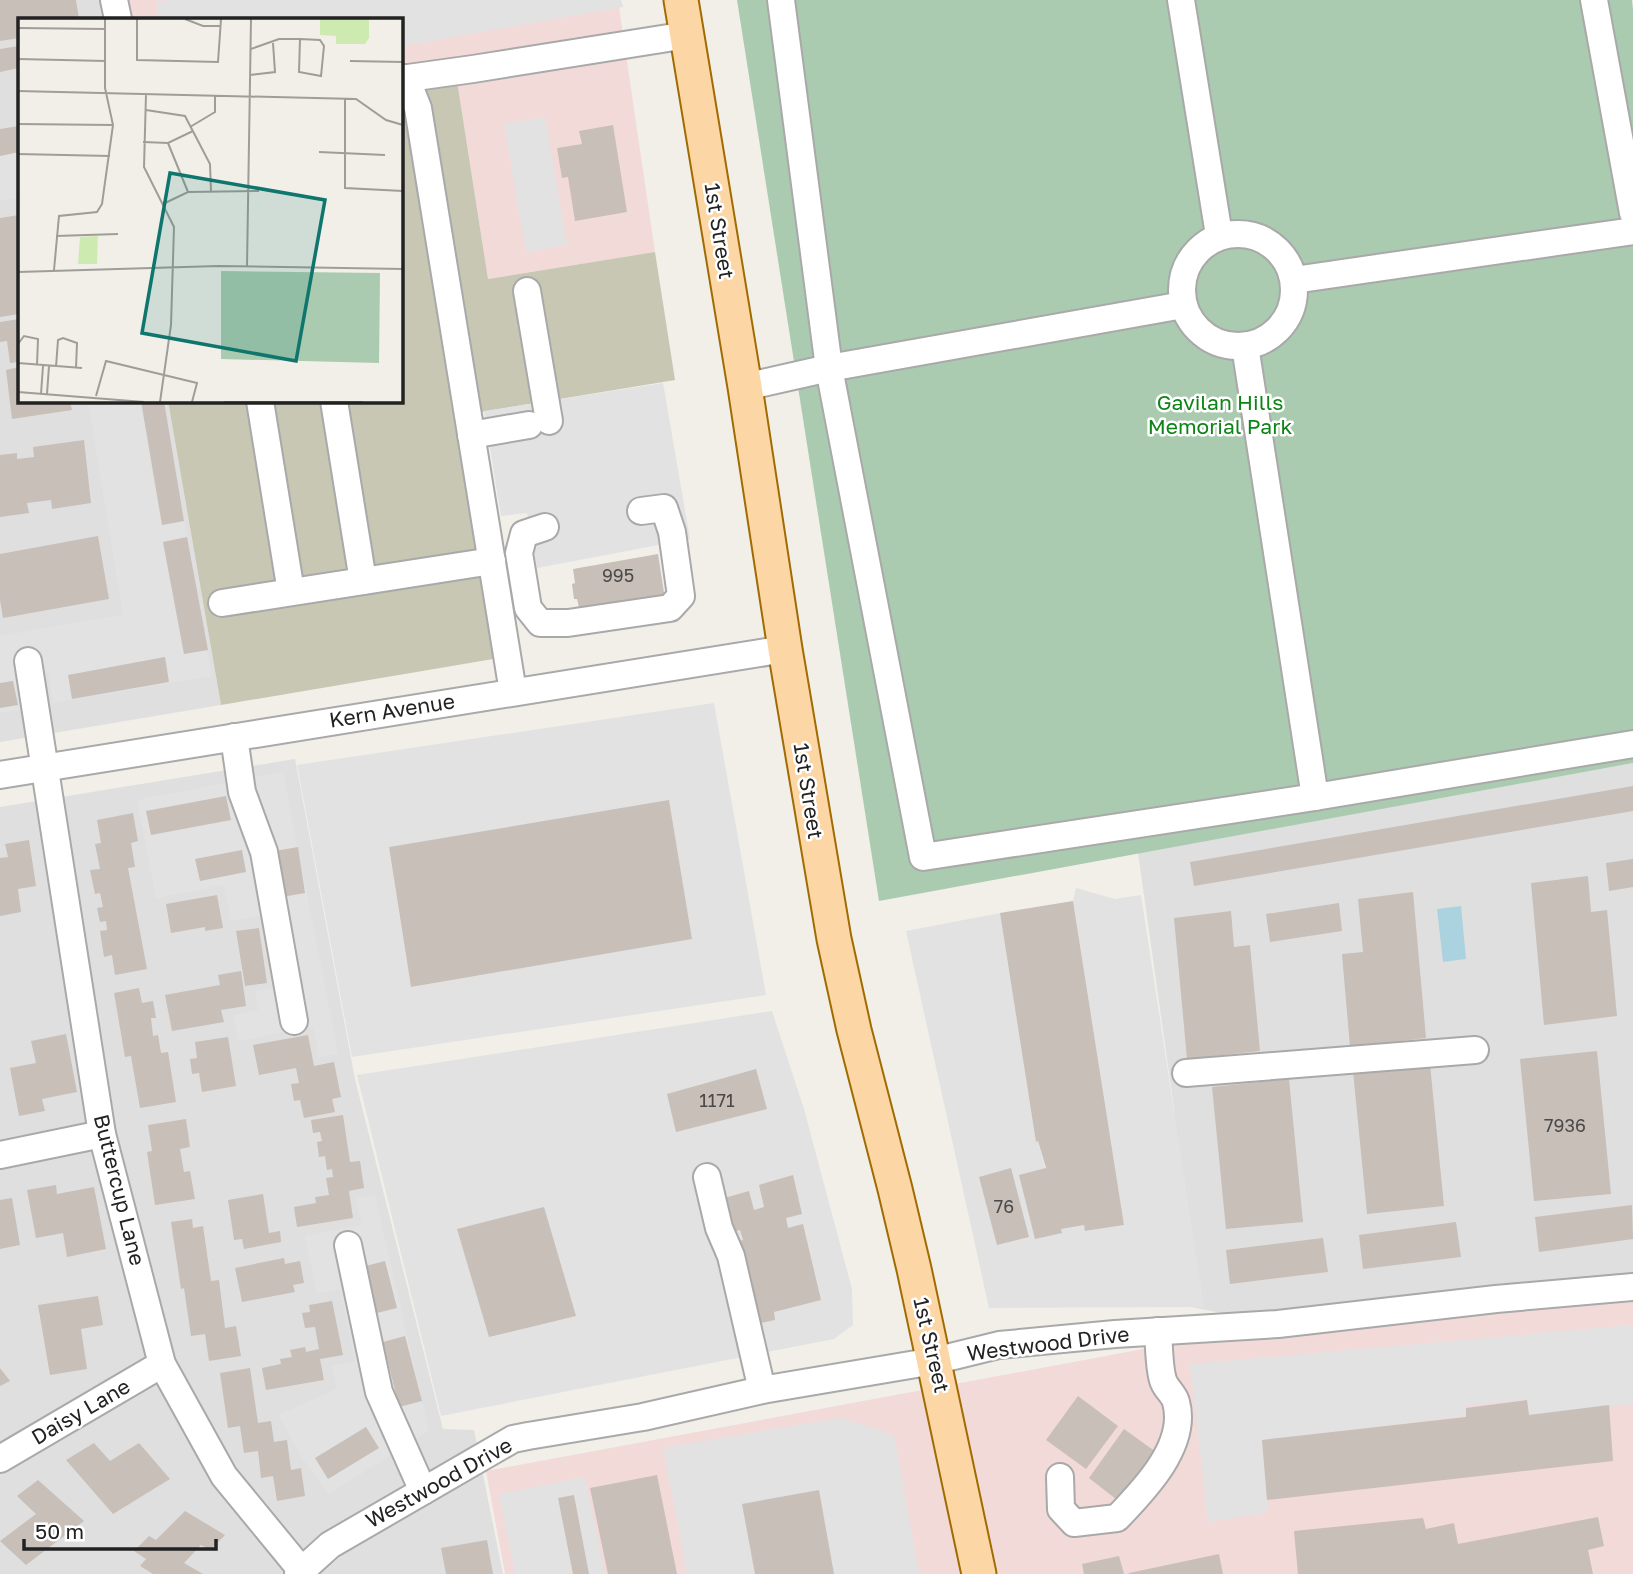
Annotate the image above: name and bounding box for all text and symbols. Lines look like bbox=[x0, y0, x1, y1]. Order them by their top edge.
inset map bbox=[18, 18, 402, 402]
street label: 1st Street bbox=[700, 181, 740, 281]
park label: Gavilan Hills Memorial Park bbox=[1148, 389, 1292, 439]
house number: 995 bbox=[602, 564, 634, 586]
street label: Kern Avenue bbox=[327, 687, 456, 733]
street label: 1st Street bbox=[789, 741, 829, 841]
house number: 1171 bbox=[699, 1089, 735, 1111]
street label: Buttercup Lane bbox=[89, 1111, 151, 1268]
house number: 7936 bbox=[1544, 1114, 1586, 1136]
house number: 76 bbox=[994, 1195, 1014, 1217]
street label: 1st Street bbox=[908, 1295, 956, 1395]
street label: Westwood Drive bbox=[965, 1320, 1131, 1366]
street label: Daisy Lane bbox=[27, 1373, 134, 1450]
street label: Westwood Drive bbox=[361, 1431, 516, 1533]
scale bar bbox=[24, 1508, 217, 1552]
text: 50 m bbox=[35, 1518, 84, 1544]

